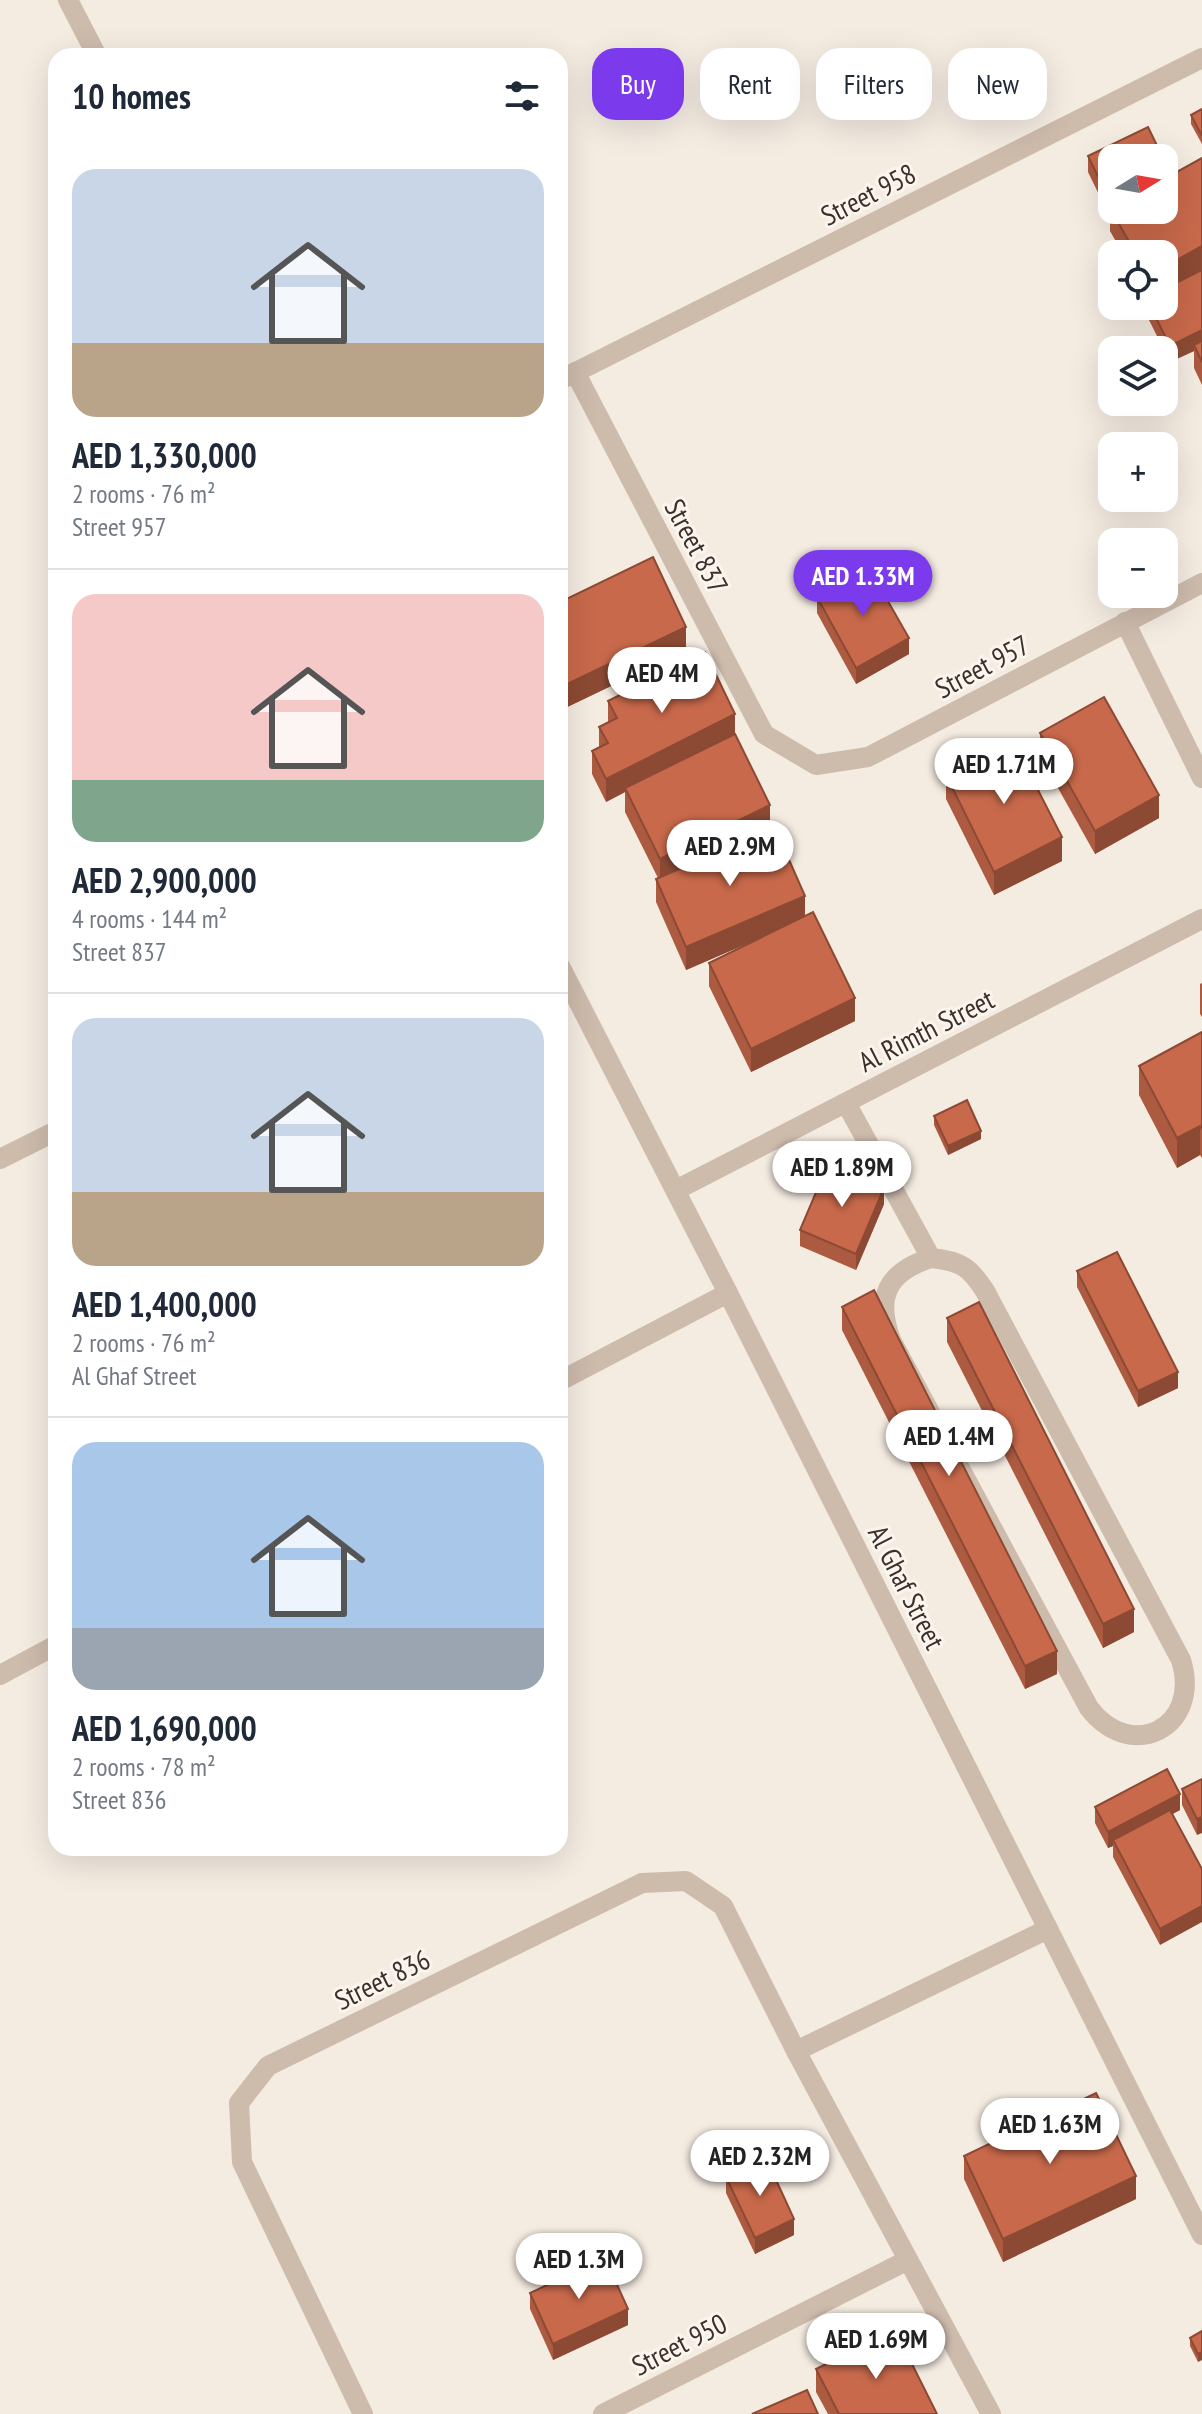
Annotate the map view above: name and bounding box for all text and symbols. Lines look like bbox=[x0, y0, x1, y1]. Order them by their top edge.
chip: Buy bbox=[592, 48, 684, 120]
chip: Rent bbox=[700, 48, 800, 120]
chip: Filters bbox=[816, 48, 932, 120]
chip: New bbox=[948, 48, 1047, 120]
text: 10 homes bbox=[72, 74, 191, 118]
icon: filters bbox=[500, 74, 544, 118]
north arrow bbox=[1098, 144, 1178, 224]
map controls bbox=[1098, 144, 1178, 608]
street label: Street 958 bbox=[814, 154, 922, 234]
icon: home bbox=[236, 221, 380, 365]
button: locate bbox=[1098, 240, 1178, 320]
button: layers bbox=[1098, 336, 1178, 416]
button: + bbox=[1098, 432, 1178, 512]
text: AED 1,330,000 bbox=[72, 433, 257, 477]
text: 2 rooms · 76 m² bbox=[72, 477, 216, 510]
street label: Street 837 bbox=[657, 492, 737, 600]
text: Street 957 bbox=[72, 510, 166, 543]
button: − bbox=[1098, 528, 1178, 608]
pin: AED 1.33M bbox=[771, 550, 955, 618]
text: AED 1.33M bbox=[811, 559, 915, 592]
street label: Street 957 bbox=[928, 626, 1036, 706]
icon: home bbox=[236, 646, 380, 790]
pin: AED 4M bbox=[597, 647, 727, 715]
text: AED 4M bbox=[626, 656, 698, 689]
pin: AED 1.71M bbox=[912, 738, 1096, 806]
text: AED 1.71M bbox=[952, 747, 1056, 780]
pin: AED 2.9M bbox=[647, 820, 813, 888]
text: AED 2.9M bbox=[685, 829, 775, 862]
text: AED 2,900,000 bbox=[72, 858, 257, 902]
text: 4 rooms · 144 m² bbox=[72, 902, 227, 935]
text: Street 837 bbox=[72, 935, 166, 968]
street label: Al Rimth Street bbox=[852, 980, 1000, 1080]
icon: home bbox=[236, 1070, 380, 1214]
pin: AED 1.89M bbox=[750, 1141, 934, 1209]
text: AED 1.89M bbox=[790, 1150, 894, 1183]
text: AED 1,400,000 bbox=[72, 1282, 257, 1326]
text: 2 rooms · 76 m² bbox=[72, 1326, 216, 1359]
text: Al Ghaf Street bbox=[72, 1359, 197, 1392]
pin: AED 1.4M bbox=[866, 1410, 1032, 1478]
text: AED 1.4M bbox=[904, 1419, 994, 1452]
icon: home bbox=[236, 1494, 380, 1638]
street label: Al Ghaf Street bbox=[860, 1519, 954, 1655]
text: AED 1,690,000 bbox=[72, 1706, 257, 1750]
text: 2 rooms · 78 m² bbox=[72, 1750, 216, 1783]
text: Street 836 bbox=[72, 1783, 166, 1816]
street label: Street 836 bbox=[328, 1940, 436, 2018]
pin: AED 1.63M bbox=[958, 2098, 1142, 2166]
text: AED 1.63M bbox=[998, 2107, 1102, 2140]
pin: AED 2.32M bbox=[668, 2130, 852, 2198]
text: AED 2.32M bbox=[708, 2139, 812, 2172]
pin: AED 1.3M bbox=[496, 2233, 662, 2301]
text: AED 1.3M bbox=[534, 2242, 624, 2275]
street label: Street 950 bbox=[625, 2304, 733, 2384]
pin: AED 1.69M bbox=[784, 2313, 968, 2381]
text: AED 1.69M bbox=[824, 2322, 928, 2355]

